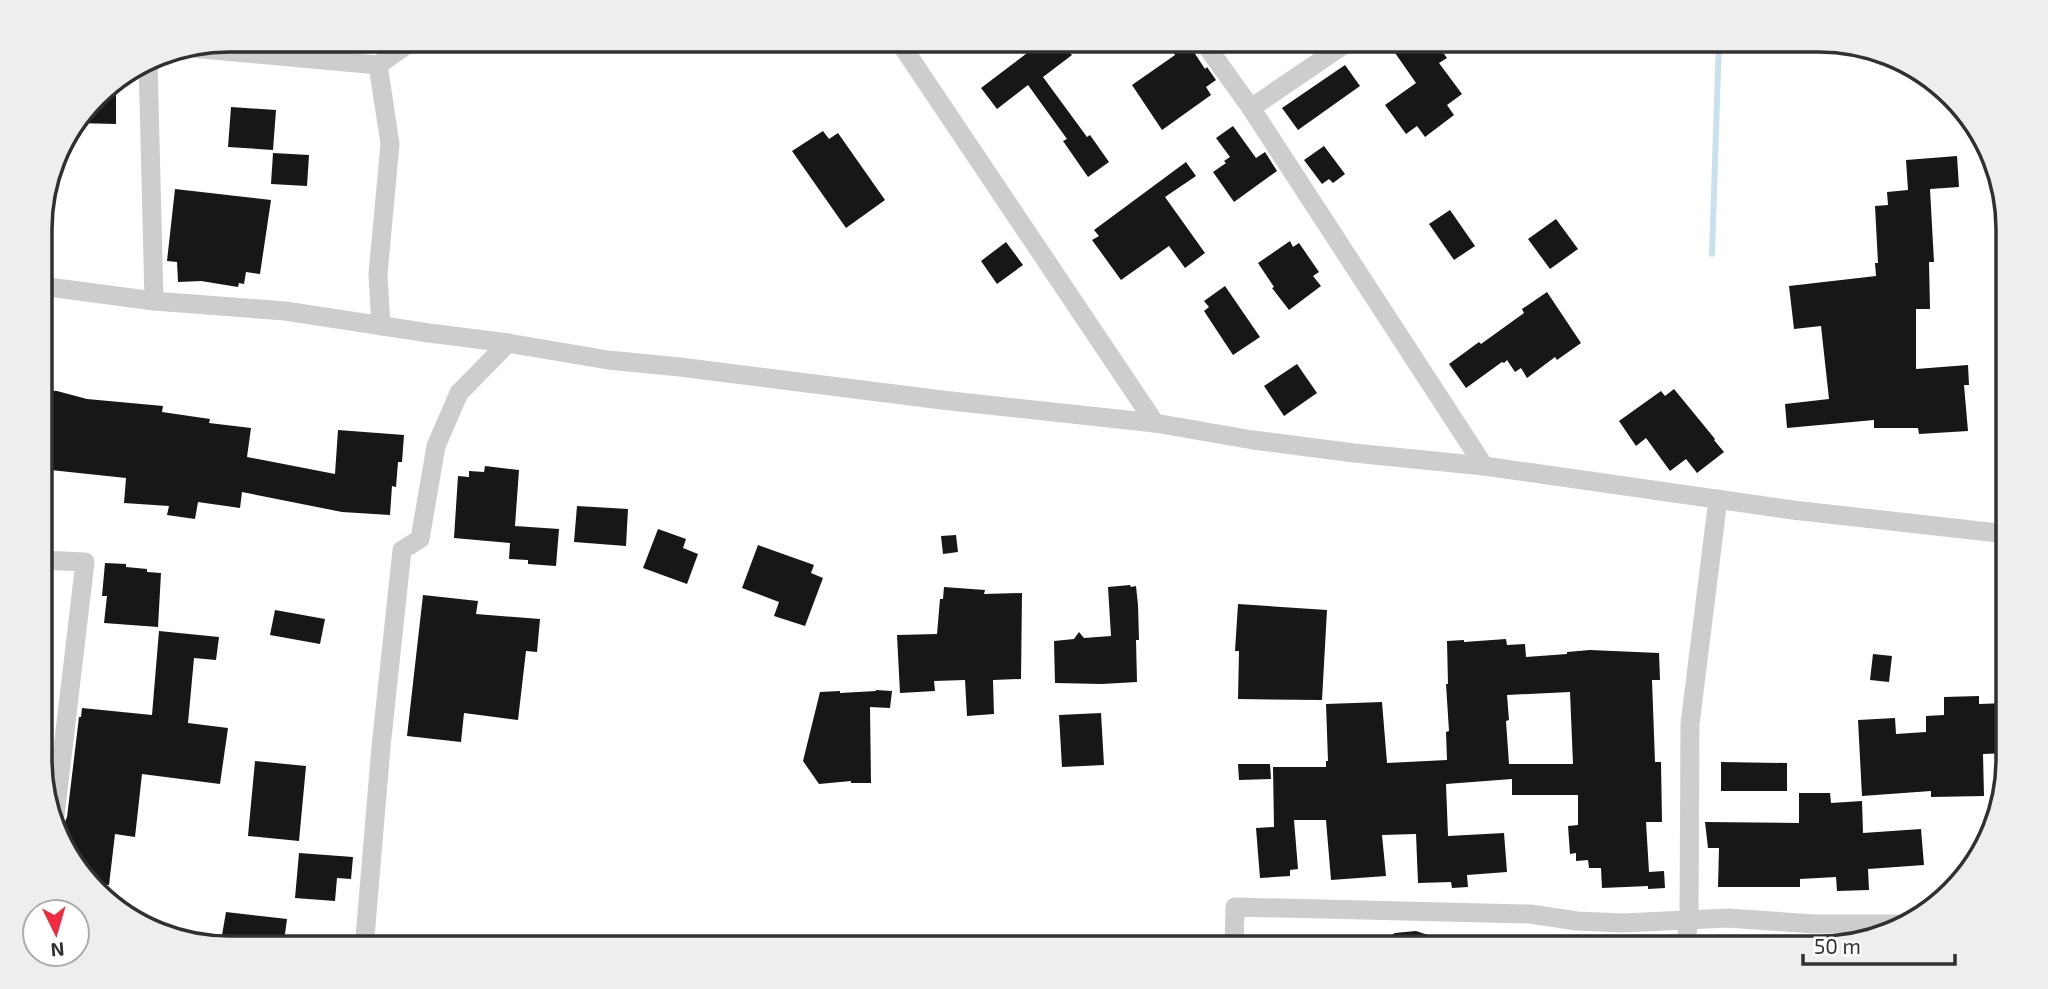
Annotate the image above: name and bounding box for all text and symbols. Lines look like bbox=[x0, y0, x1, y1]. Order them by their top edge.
north arrow bbox=[21, 898, 91, 968]
scale bar bbox=[1803, 922, 1955, 966]
text: 50 m bbox=[1814, 933, 1861, 958]
text: N bbox=[50, 938, 65, 962]

